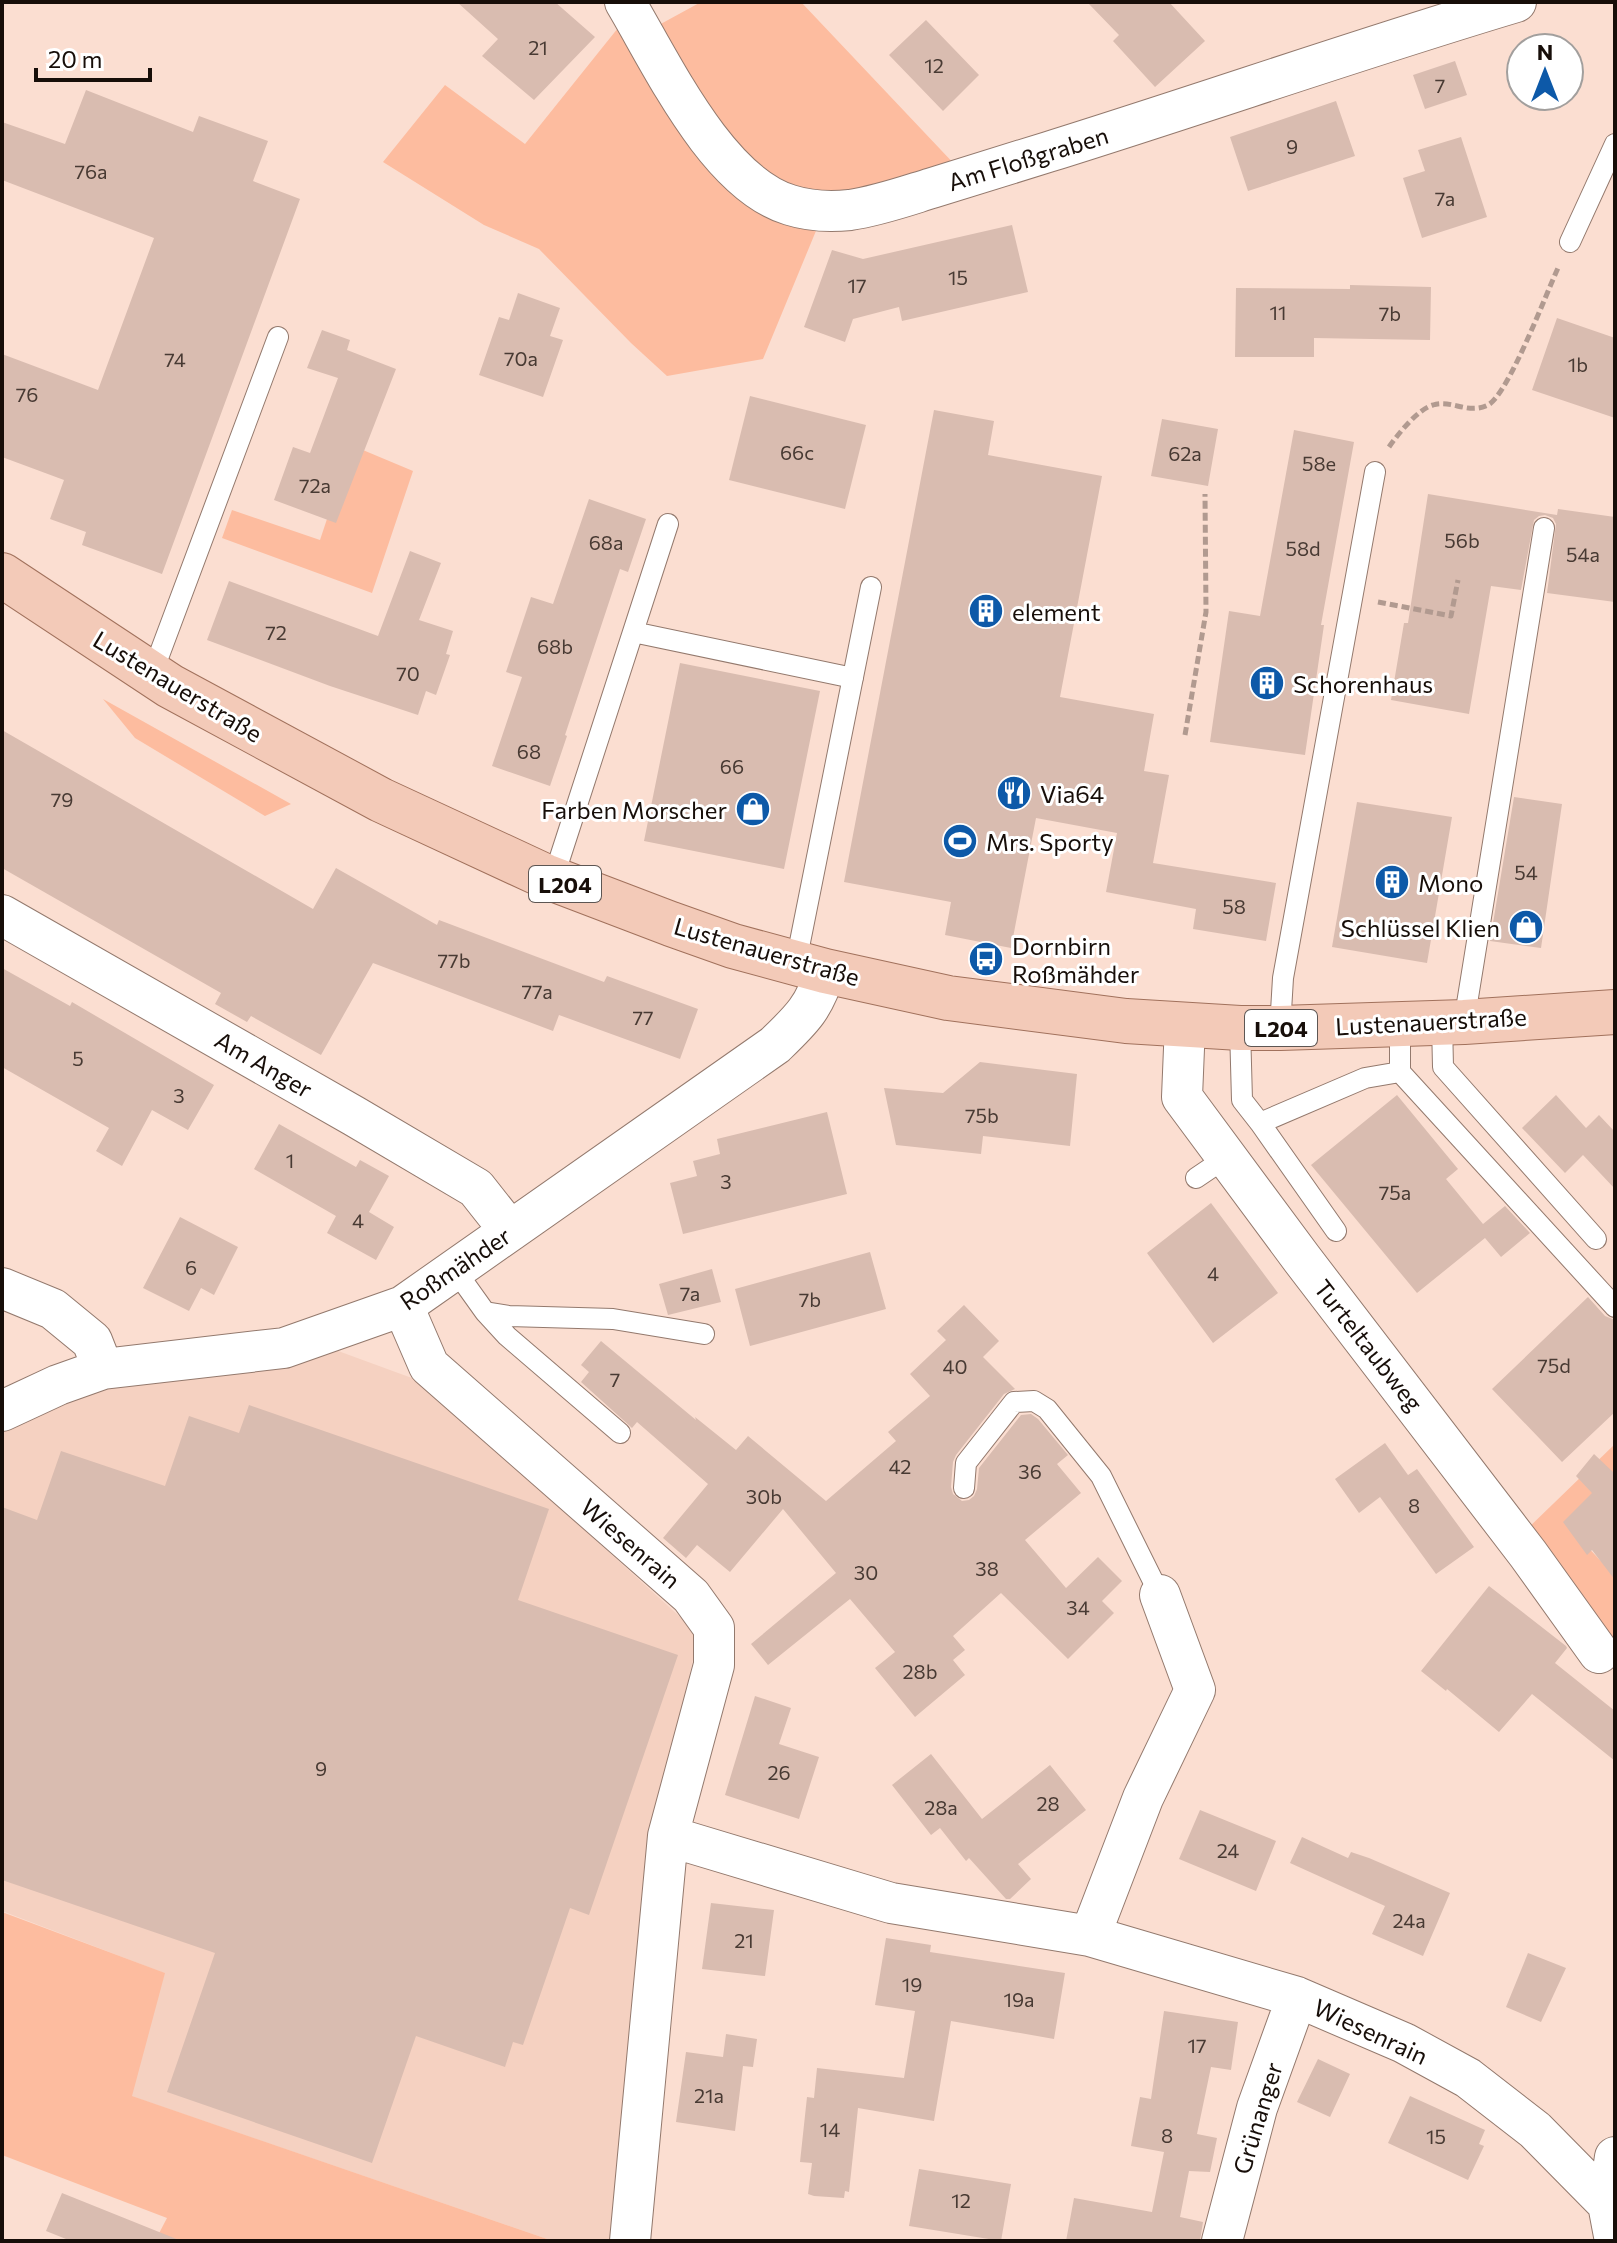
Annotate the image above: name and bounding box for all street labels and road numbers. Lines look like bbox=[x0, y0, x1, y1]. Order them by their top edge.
street label: Am Floßgraben bbox=[944, 120, 1112, 196]
street label: Lustenauerstraße bbox=[88, 624, 268, 748]
road number: L204 bbox=[529, 866, 601, 902]
street label: Lustenauerstraße bbox=[671, 911, 863, 991]
street label: Lustenauerstraße bbox=[1335, 1002, 1527, 1040]
road number: L204 bbox=[1245, 1010, 1317, 1046]
street label: Am Anger bbox=[210, 1025, 318, 1104]
street label: Roßmähder bbox=[394, 1220, 516, 1316]
street label: Turteltaubweg bbox=[1309, 1273, 1429, 1417]
street label: Wiesenrain bbox=[575, 1492, 687, 1594]
street label: Wiesenrain bbox=[1309, 1992, 1433, 2070]
street label: Grünanger bbox=[1226, 2058, 1288, 2178]

